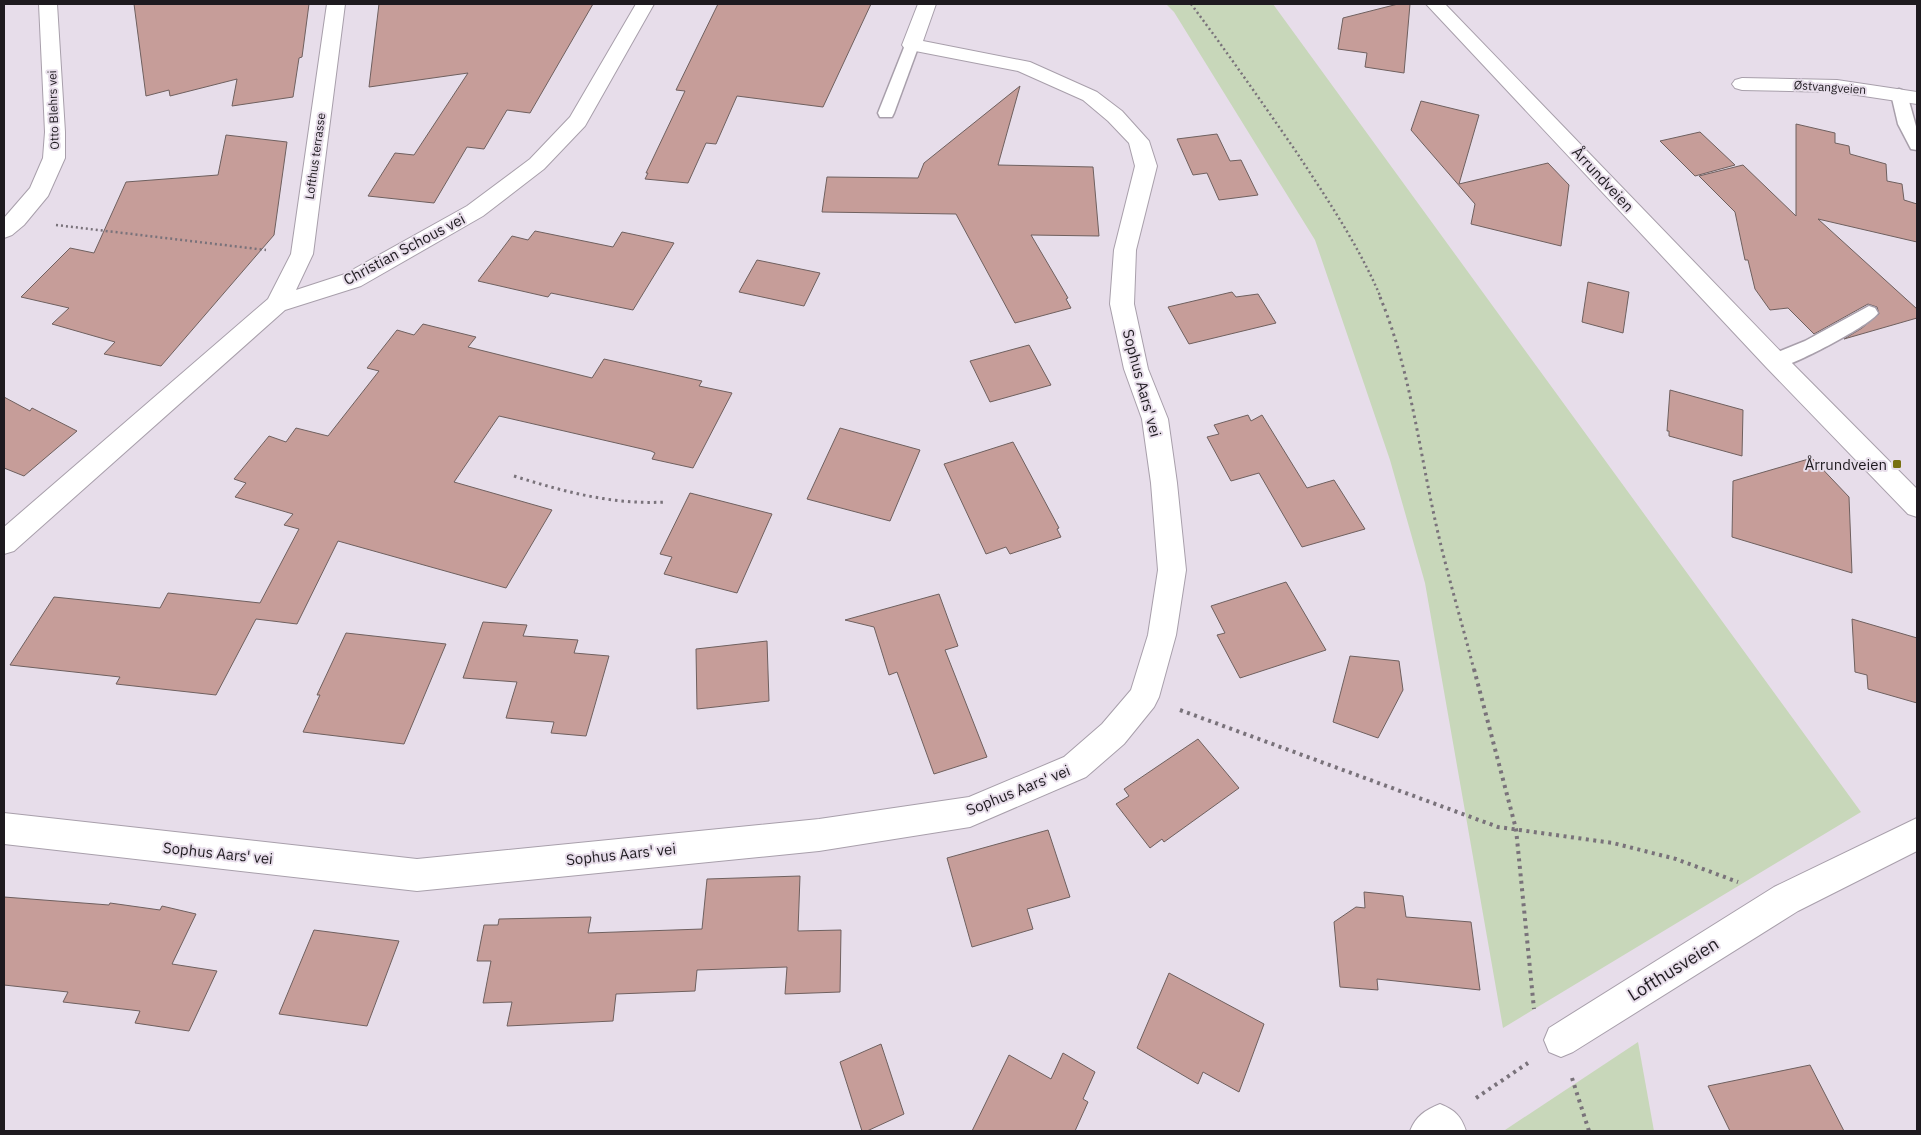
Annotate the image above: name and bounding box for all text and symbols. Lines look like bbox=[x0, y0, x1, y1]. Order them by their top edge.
street label: Otto Blehrs vei bbox=[44, 70, 62, 150]
street label: Østvangveien bbox=[1793, 77, 1867, 97]
street label: Lofthus terrasse bbox=[302, 111, 329, 200]
street label: Årrundveien bbox=[1568, 142, 1638, 216]
street label: Christian Schous vei bbox=[340, 209, 468, 289]
street label: Sophus Aars' vei bbox=[1119, 327, 1165, 439]
place label: Årrundveien bbox=[1805, 455, 1887, 474]
marker: Årrundveien bbox=[1891, 458, 1903, 470]
street label: Sophus Aars' vei bbox=[963, 761, 1073, 819]
street label: Sophus Aars' vei bbox=[162, 838, 274, 868]
street label: Sophus Aars' vei bbox=[565, 839, 677, 869]
street label: Lofthusveien bbox=[1623, 932, 1723, 1006]

